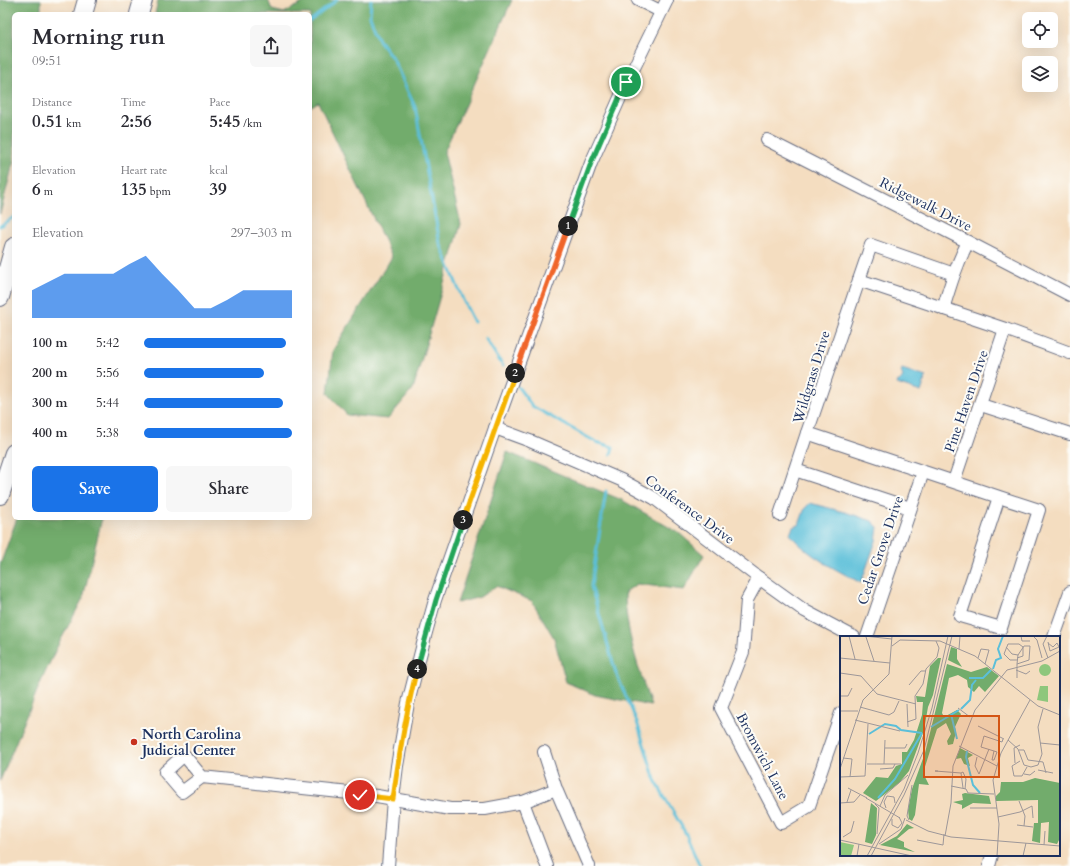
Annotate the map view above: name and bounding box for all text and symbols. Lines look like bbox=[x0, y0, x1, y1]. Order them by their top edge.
map controls bbox=[1022, 12, 1058, 92]
button: locate bbox=[1022, 12, 1058, 48]
text: Morning run bbox=[32, 22, 165, 52]
button: share bbox=[250, 25, 292, 67]
text: 09:51 bbox=[32, 52, 62, 70]
button: layers bbox=[1022, 56, 1058, 92]
pin bbox=[609, 65, 643, 99]
icon: arrive bbox=[615, 71, 637, 93]
text: Distance bbox=[32, 95, 72, 110]
text: Time bbox=[121, 95, 146, 110]
text: Pace bbox=[209, 95, 231, 110]
text: 0.51 bbox=[32, 110, 63, 133]
text: 2:56 bbox=[121, 110, 152, 133]
text: 5:45 bbox=[209, 110, 240, 133]
text: km bbox=[63, 116, 81, 131]
text: /km bbox=[240, 116, 262, 131]
text: Elevation bbox=[32, 163, 76, 178]
text: Heart rate bbox=[121, 163, 167, 178]
text: kcal bbox=[209, 163, 228, 178]
street label: Ridgewalk Drive bbox=[876, 173, 975, 236]
text: 6 bbox=[32, 178, 41, 201]
text: 135 bbox=[121, 178, 147, 201]
text: 39 bbox=[209, 178, 227, 201]
text: m bbox=[41, 184, 53, 199]
text: bpm bbox=[147, 184, 171, 199]
pin: 1 bbox=[558, 216, 578, 236]
text: 1 bbox=[565, 218, 571, 233]
text: Elevation bbox=[32, 224, 84, 242]
text: 297–303 m bbox=[230, 224, 292, 242]
street label: Wildgrass Drive bbox=[788, 328, 835, 427]
text: 100 m bbox=[32, 334, 67, 352]
text: 5:42 bbox=[96, 334, 119, 352]
street label: Pine Haven Drive bbox=[940, 347, 993, 455]
pin: 2 bbox=[505, 363, 525, 383]
text: 200 m bbox=[32, 364, 67, 382]
text: 5:56 bbox=[96, 364, 119, 382]
text: 2 bbox=[512, 365, 518, 380]
text: 300 m bbox=[32, 394, 67, 412]
text: 5:44 bbox=[96, 394, 119, 412]
text: 400 m bbox=[32, 424, 67, 442]
text: 5:38 bbox=[96, 424, 119, 442]
button: Save bbox=[32, 466, 158, 512]
button: Share bbox=[166, 466, 292, 512]
street label: Conference Drive bbox=[641, 470, 738, 548]
street label: Cedar Grove Drive bbox=[853, 493, 908, 607]
pin: 3 bbox=[453, 510, 473, 530]
text: 3 bbox=[460, 512, 466, 527]
inset map bbox=[840, 636, 1060, 856]
pin: 4 bbox=[407, 659, 427, 679]
text: 4 bbox=[414, 661, 420, 676]
street label: Bromwich Lane bbox=[732, 709, 793, 803]
place label: North Carolina Judicial Center bbox=[140, 725, 241, 760]
marker: North Carolina Judicial Center bbox=[129, 737, 139, 747]
pin bbox=[343, 778, 377, 812]
icon: check bbox=[349, 784, 371, 806]

